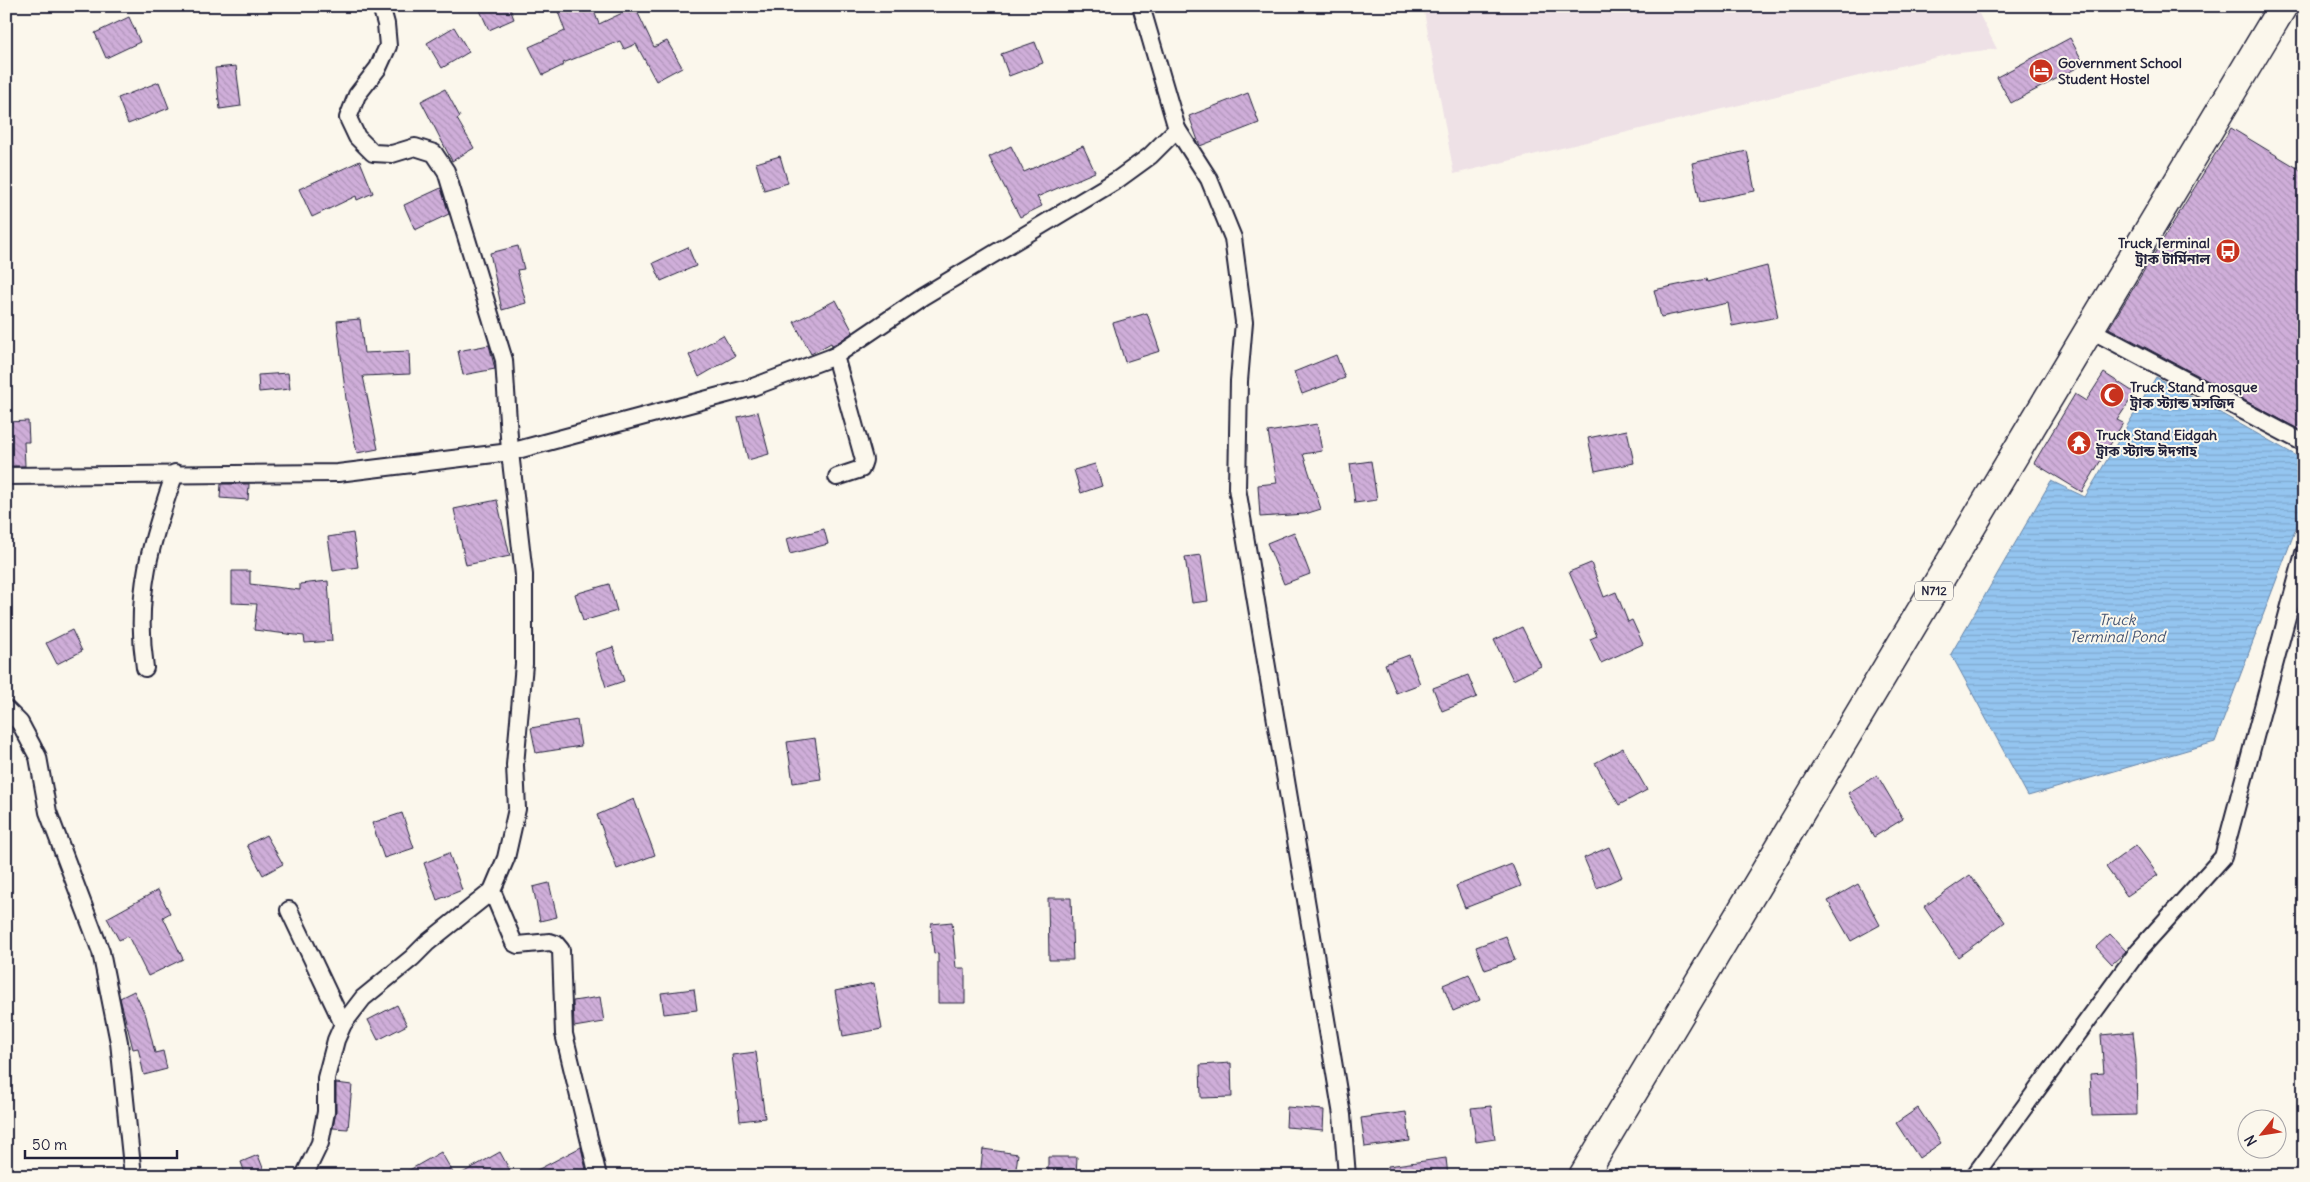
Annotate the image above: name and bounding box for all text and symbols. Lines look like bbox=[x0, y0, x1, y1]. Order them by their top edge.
place label: Government School Student Hostel bbox=[2058, 54, 2182, 88]
hotel icon: Government School Student Hostel bbox=[2028, 58, 2054, 84]
place label: Truck Terminal ট্রাক টার্মিনাল bbox=[2118, 234, 2210, 268]
bus stop icon: Truck Terminal ট্রাক টার্মিনাল bbox=[2215, 238, 2241, 264]
place label: Truck Stand mosque ট্রাক স্ট্যান্ড মসজিদ bbox=[2129, 378, 2258, 412]
mosque icon: Truck Stand mosque ট্রাক স্ট্যান্ড মসজিদ bbox=[2099, 382, 2125, 408]
place label: Truck Stand Eidgah ট্রাক স্ট্যান্ড ঈদগাহ bbox=[2095, 426, 2217, 460]
temple icon: Truck Stand Eidgah ট্রাক স্ট্যান্ড ঈদগাহ bbox=[2066, 430, 2092, 456]
road number: N712 bbox=[1915, 582, 1953, 600]
water label: Truck Terminal Pond bbox=[2069, 610, 2167, 646]
north arrow bbox=[2238, 1110, 2288, 1160]
scale bar bbox=[25, 1127, 178, 1159]
text: N bbox=[2241, 1132, 2261, 1149]
text: 50 m bbox=[32, 1135, 67, 1154]

